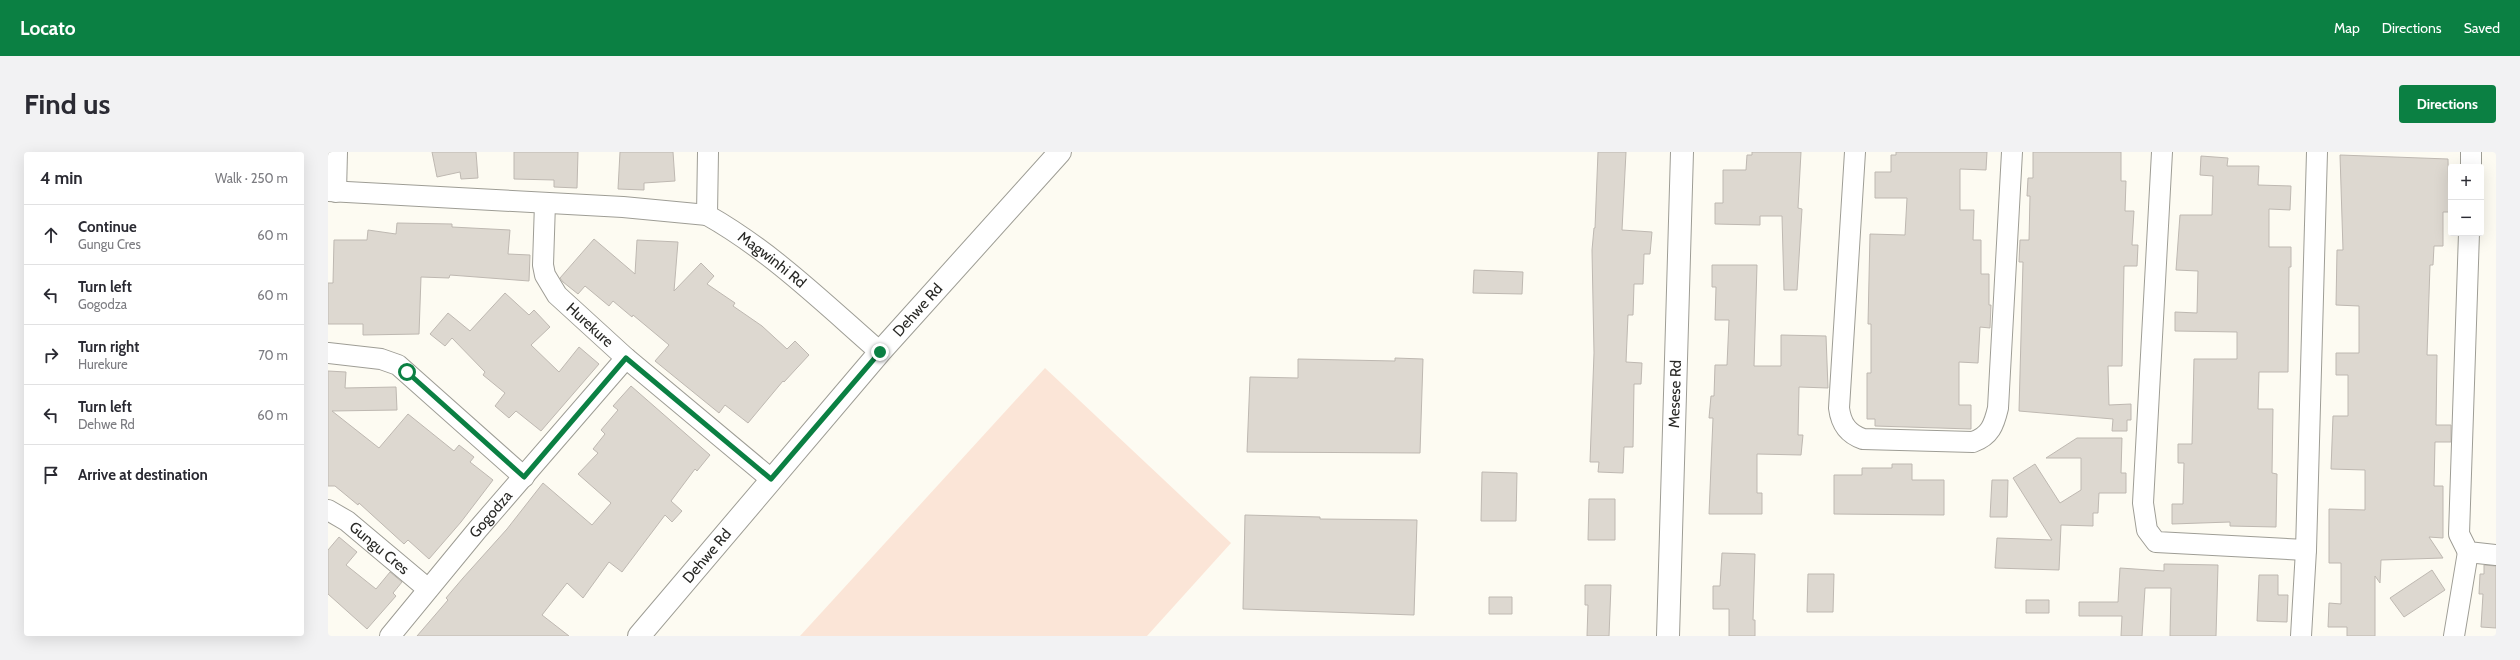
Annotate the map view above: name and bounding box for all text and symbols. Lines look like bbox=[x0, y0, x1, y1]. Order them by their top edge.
text: Locato bbox=[20, 17, 76, 40]
text: Map bbox=[2334, 19, 2360, 37]
text: Directions bbox=[2382, 19, 2442, 37]
text: Saved bbox=[2464, 19, 2500, 37]
button: Directions bbox=[2399, 85, 2496, 123]
text: Find us bbox=[24, 87, 110, 121]
map controls bbox=[2448, 164, 2484, 236]
button: + bbox=[2448, 164, 2484, 200]
text: 4 min bbox=[40, 168, 83, 188]
text: Walk · 250 m bbox=[215, 170, 288, 186]
button: − bbox=[2448, 200, 2484, 236]
text: Continue bbox=[78, 218, 137, 236]
icon: ahead bbox=[40, 224, 62, 246]
text: 60 m bbox=[257, 227, 288, 243]
street label: Magwinhi Rd bbox=[735, 228, 810, 292]
text: Gungu Cres bbox=[78, 236, 141, 252]
text: Turn left bbox=[78, 278, 132, 296]
street label: Dehwe Rd bbox=[889, 280, 946, 340]
icon: left bbox=[40, 284, 62, 306]
text: 60 m bbox=[257, 287, 288, 303]
text: Gogodza bbox=[78, 296, 127, 312]
street label: Hurekure bbox=[563, 299, 617, 351]
text: Turn right bbox=[78, 338, 139, 356]
route end bbox=[871, 343, 889, 361]
icon: right bbox=[40, 344, 62, 366]
text: 70 m bbox=[258, 347, 288, 363]
text: Hurekure bbox=[78, 356, 128, 372]
street label: Mesese Rd bbox=[1665, 360, 1685, 428]
route start bbox=[398, 363, 416, 381]
text: Turn left bbox=[78, 398, 132, 416]
icon: left bbox=[40, 404, 62, 426]
text: 60 m bbox=[257, 407, 288, 423]
text: Dehwe Rd bbox=[78, 416, 135, 432]
icon: arrive bbox=[40, 464, 62, 486]
text: Arrive at destination bbox=[78, 466, 208, 484]
street label: Gogodza bbox=[465, 486, 517, 542]
street label: Gungu Cres bbox=[346, 518, 413, 578]
street label: Dehwe Rd bbox=[679, 525, 735, 587]

